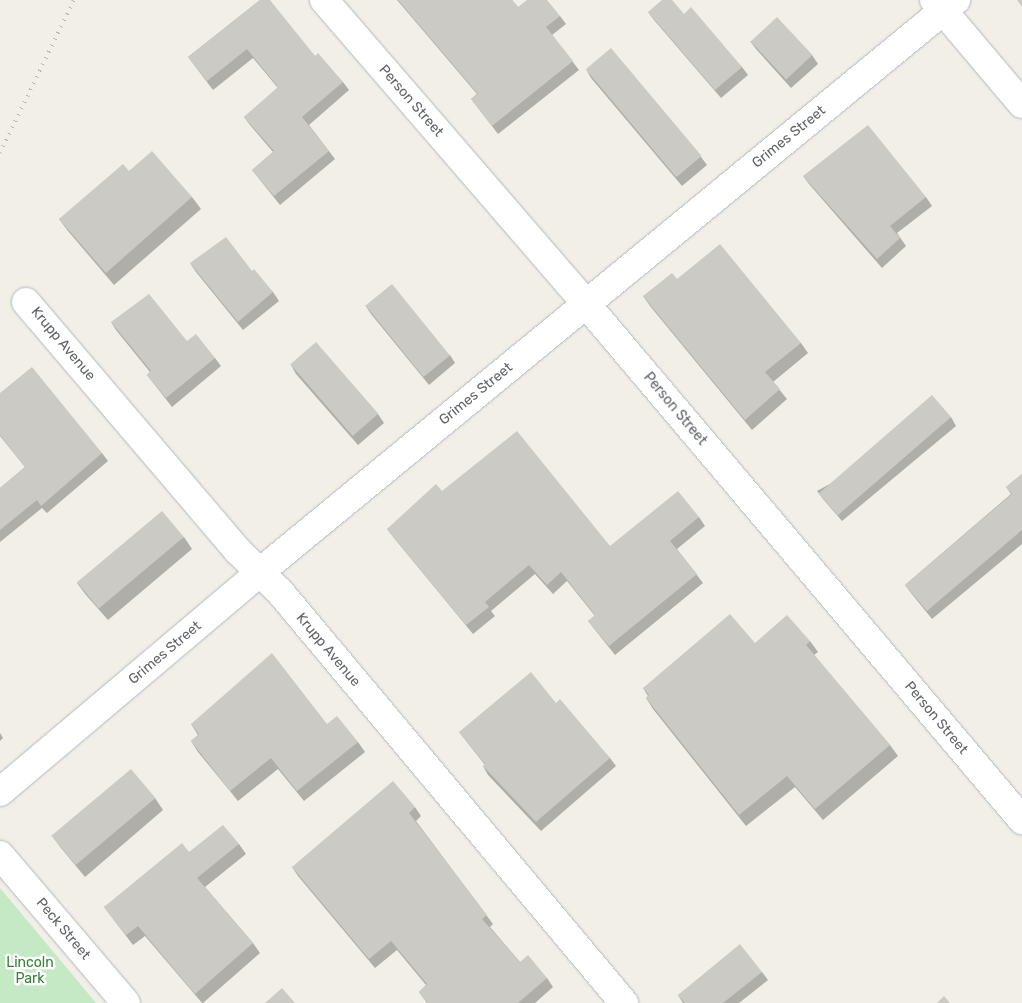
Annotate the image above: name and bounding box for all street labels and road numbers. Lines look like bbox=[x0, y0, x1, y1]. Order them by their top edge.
street label: Person Street bbox=[375, 62, 447, 140]
street label: Grimes Street bbox=[749, 102, 829, 172]
street label: Krupp Avenue bbox=[27, 304, 99, 384]
street label: Grimes Street bbox=[436, 359, 516, 429]
street label: Person Street bbox=[640, 369, 710, 449]
street label: Krupp Avenue bbox=[292, 610, 364, 690]
street label: Grimes Street bbox=[125, 618, 205, 688]
street label: Person Street bbox=[901, 678, 971, 758]
street label: Peck Street bbox=[32, 895, 94, 963]

